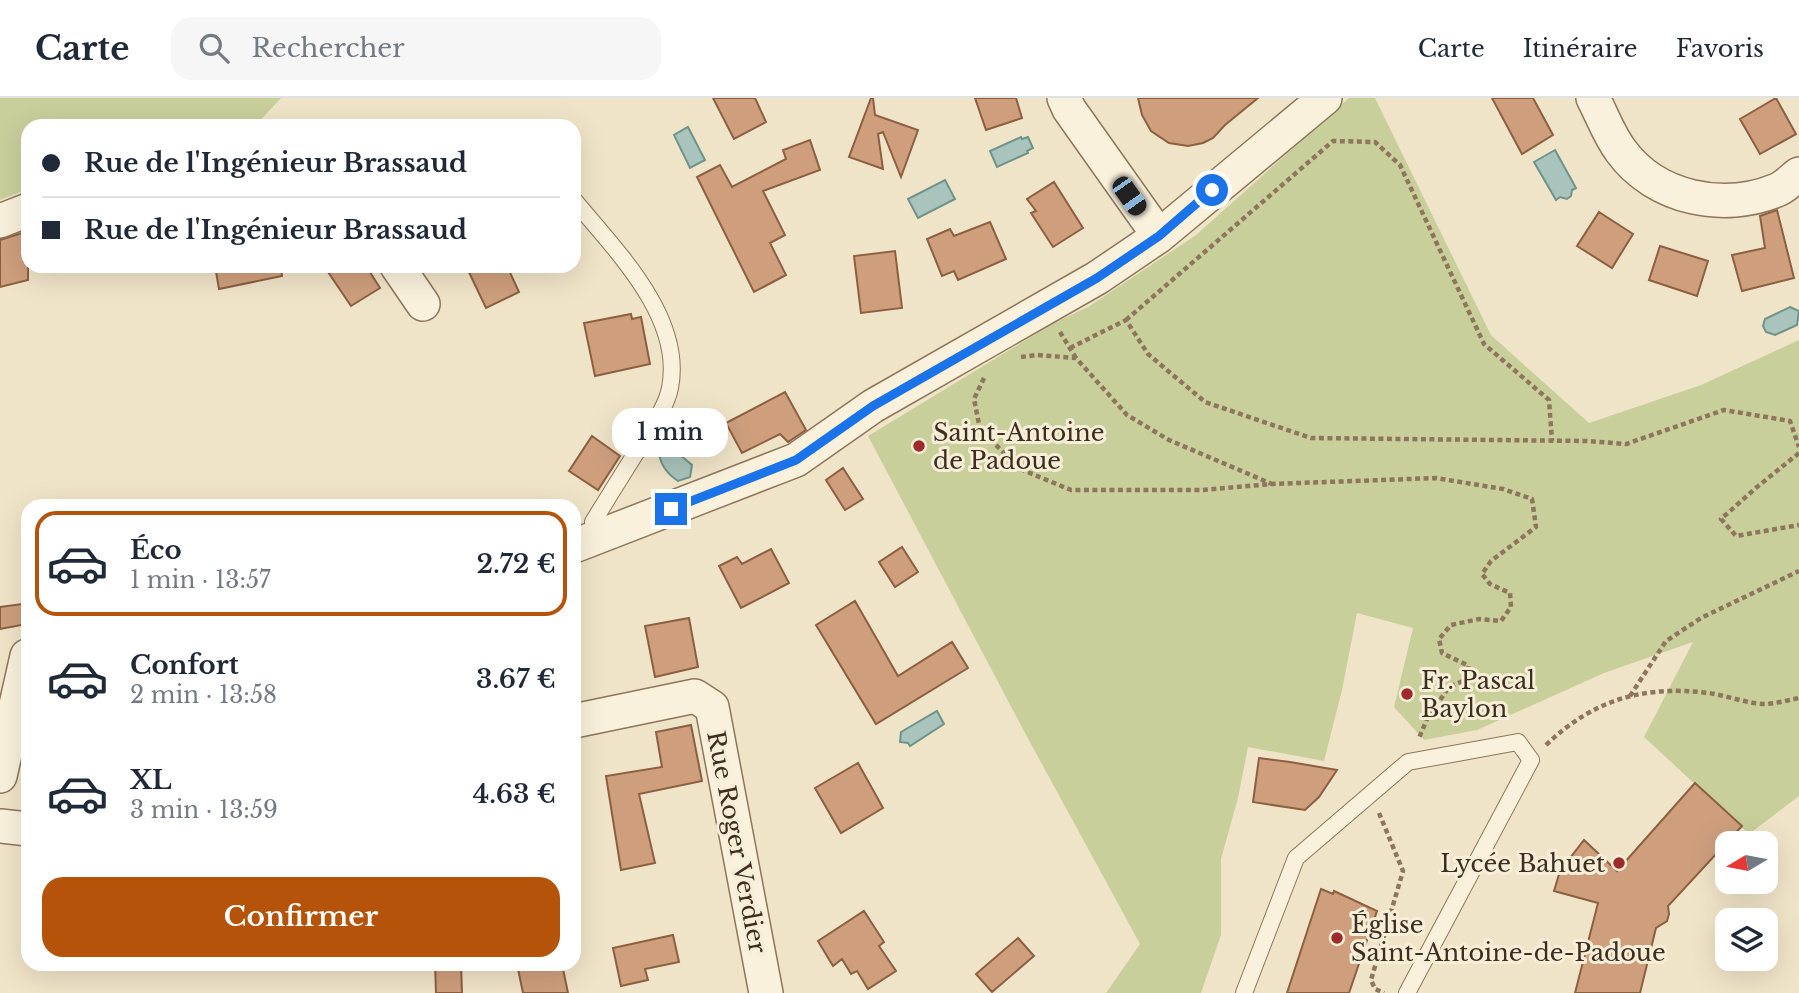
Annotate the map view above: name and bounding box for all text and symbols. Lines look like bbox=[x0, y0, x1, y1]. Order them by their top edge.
search box bbox=[171, 17, 661, 80]
text: Carte bbox=[35, 28, 129, 69]
icon: search bbox=[195, 29, 233, 67]
text: Rechercher bbox=[251, 32, 405, 64]
text: Carte bbox=[1418, 34, 1485, 63]
text: Itinéraire bbox=[1523, 34, 1638, 63]
text: Favoris bbox=[1676, 34, 1764, 63]
text: Rue de l'Ingénieur Brassaud bbox=[84, 147, 467, 179]
car bbox=[1109, 173, 1150, 219]
route start bbox=[1196, 174, 1228, 206]
text: Rue de l'Ingénieur Brassaud bbox=[84, 214, 467, 246]
callout: 1 min bbox=[613, 408, 729, 456]
text: 1 min bbox=[637, 418, 703, 446]
place label: Saint-Antoine de Padoue bbox=[933, 418, 1105, 475]
marker: Saint-Antoine de Padoue bbox=[911, 438, 927, 454]
route end bbox=[655, 493, 687, 525]
icon: car bbox=[46, 532, 109, 595]
text: Éco bbox=[130, 534, 182, 566]
text: 2.72 € bbox=[476, 548, 556, 580]
text: 1 min · 13:57 bbox=[130, 566, 271, 594]
icon: car bbox=[46, 647, 109, 710]
text: Confort bbox=[130, 649, 239, 681]
text: 3.67 € bbox=[476, 663, 556, 695]
place label: Fr. Pascal Baylon bbox=[1421, 666, 1535, 723]
text: 2 min · 13:58 bbox=[130, 681, 277, 709]
marker: Fr. Pascal Baylon bbox=[1399, 686, 1415, 702]
street label: Rue Roger Verdier bbox=[701, 728, 773, 956]
icon: car bbox=[46, 762, 109, 825]
text: XL bbox=[130, 764, 172, 796]
text: 4.63 € bbox=[473, 778, 556, 810]
text: 3 min · 13:59 bbox=[130, 796, 278, 824]
north arrow bbox=[1715, 831, 1778, 894]
map controls bbox=[1715, 831, 1778, 971]
place label: Lycée Bahuet bbox=[1440, 849, 1605, 878]
marker: Lycée Bahuet bbox=[1611, 855, 1627, 871]
button: Confirmer bbox=[42, 877, 560, 957]
button: layers bbox=[1715, 908, 1778, 971]
place label: Église Saint-Antoine-de-Padoue bbox=[1351, 910, 1666, 967]
marker: Église Saint-Antoine-de-Padoue bbox=[1329, 930, 1345, 946]

